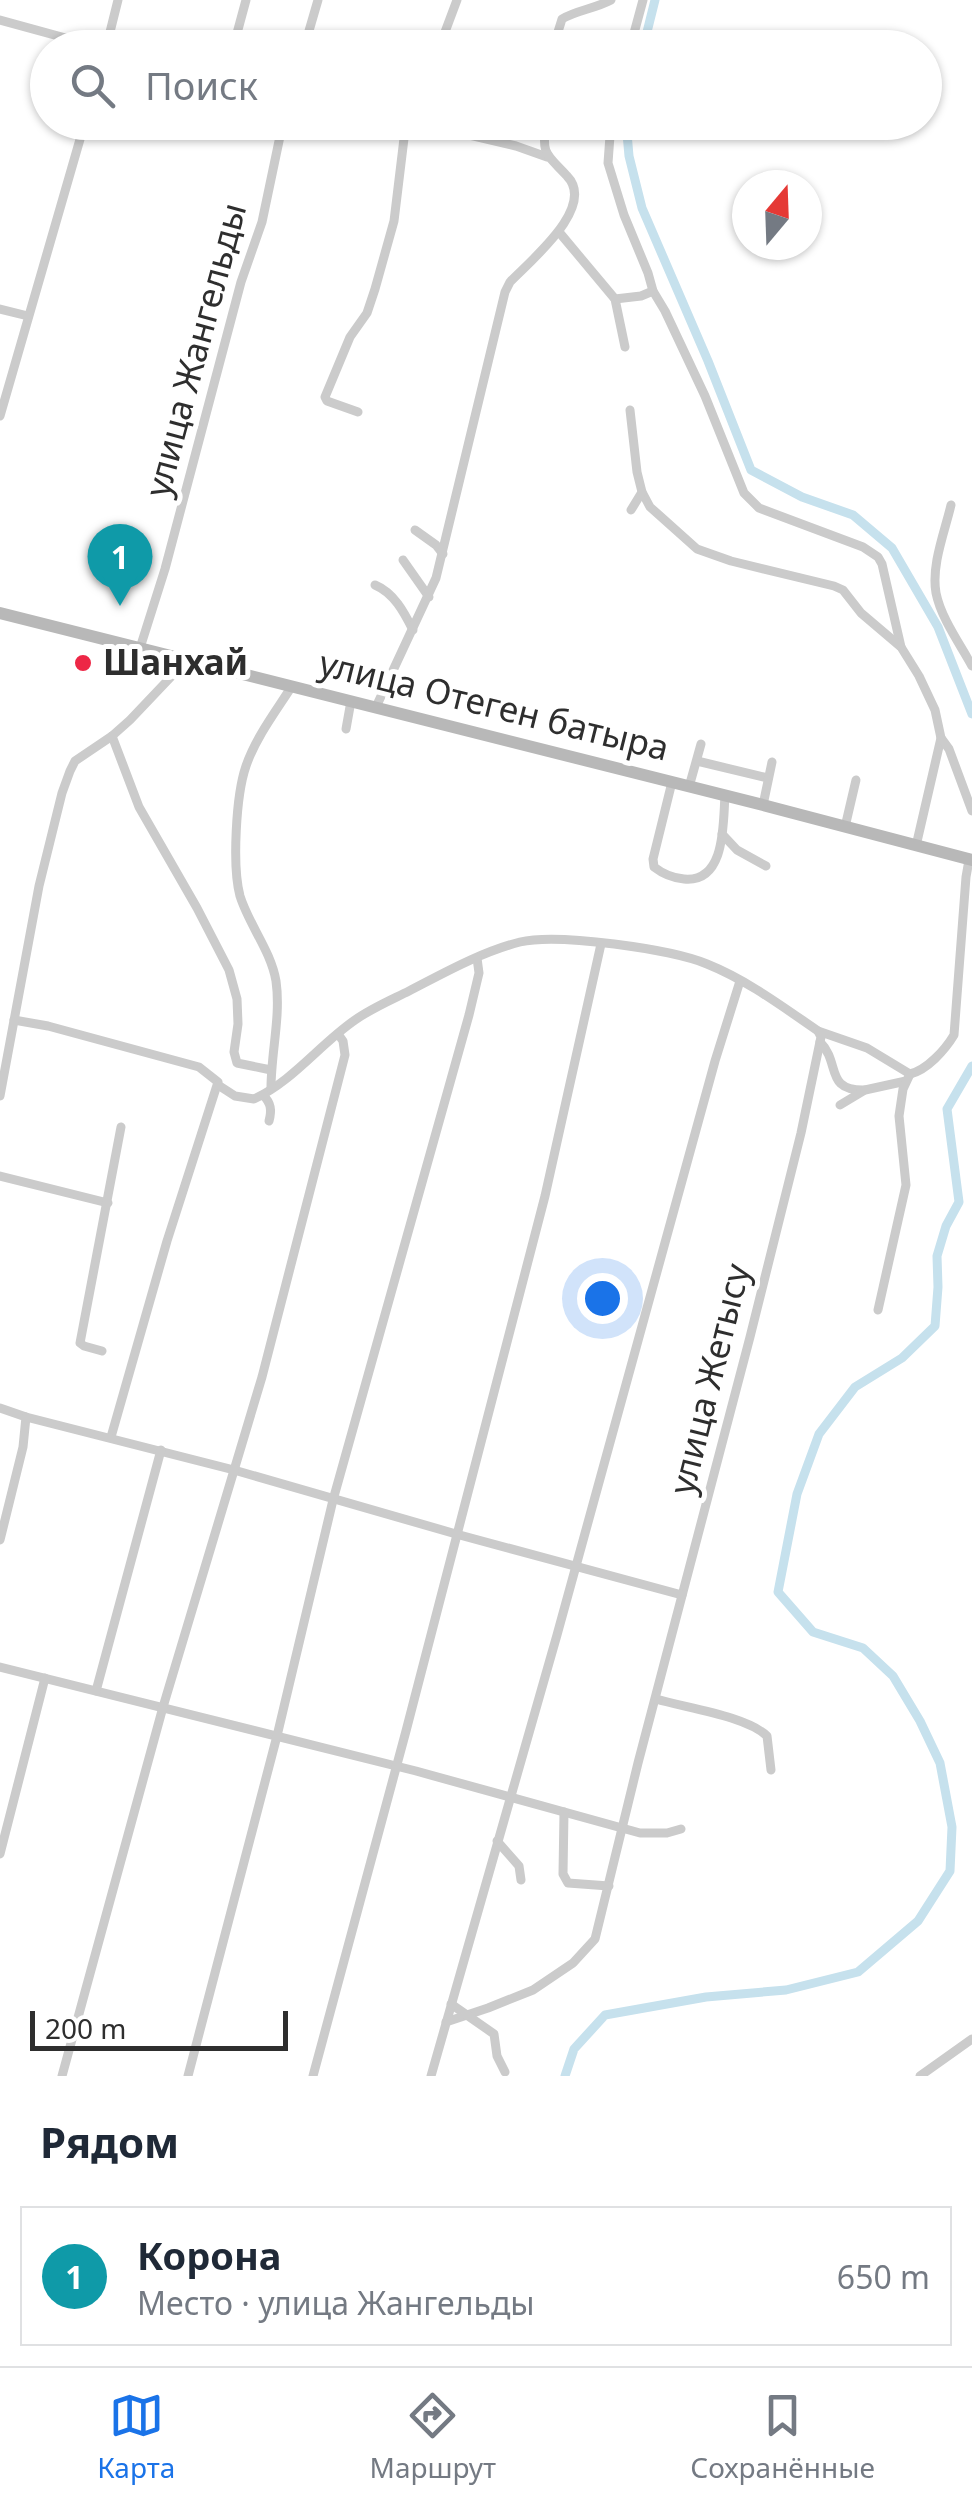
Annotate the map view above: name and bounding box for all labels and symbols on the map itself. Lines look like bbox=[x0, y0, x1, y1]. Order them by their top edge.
north arrow bbox=[732, 170, 822, 260]
street label: улица Жангельды bbox=[133, 198, 256, 502]
pin: 1 bbox=[88, 524, 152, 606]
place label: Шанхай bbox=[103, 638, 248, 685]
street label: улица Отеген батыра bbox=[315, 638, 674, 771]
marker: Шанхай bbox=[72, 652, 94, 674]
street label: улица Жетысу bbox=[657, 1258, 760, 1499]
your location bbox=[577, 1273, 628, 1324]
scale bar bbox=[30, 2006, 288, 2050]

